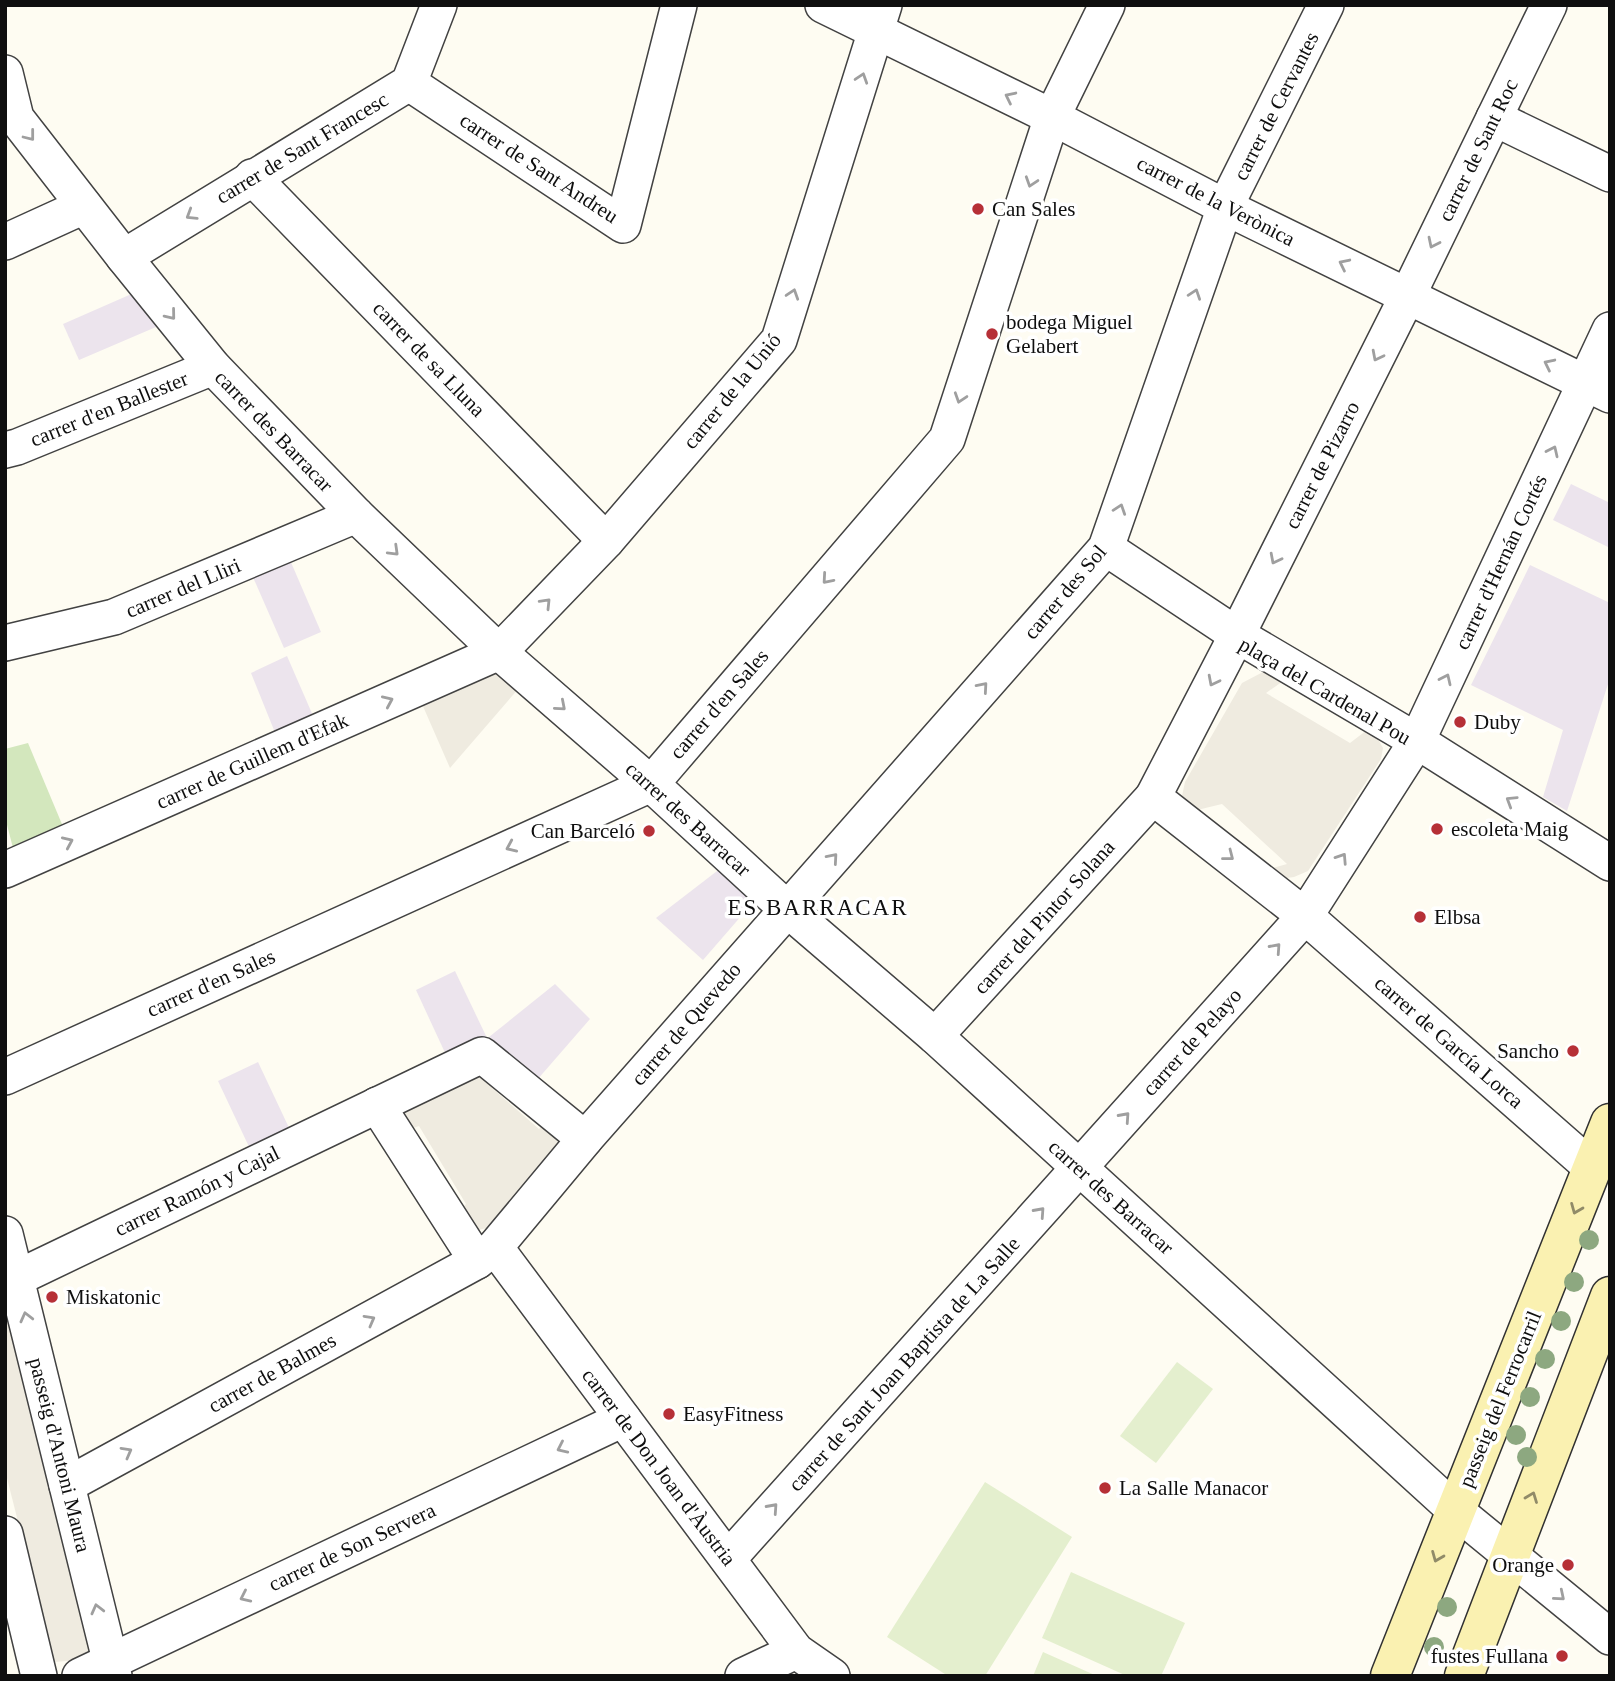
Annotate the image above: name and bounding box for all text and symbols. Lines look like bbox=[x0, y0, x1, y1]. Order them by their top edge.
street label: carrer de Cervantes bbox=[1228, 28, 1324, 184]
one-way arrow bbox=[854, 72, 869, 84]
street label: carrer de Sant Roc bbox=[1433, 75, 1523, 225]
street label: carrer de Sant Francesc bbox=[212, 87, 392, 209]
one-way arrow bbox=[1005, 91, 1017, 105]
street label: carrer de Sant Andreu bbox=[455, 108, 623, 228]
one-way arrow bbox=[21, 128, 34, 140]
street label: carrer de la Verònica bbox=[1133, 151, 1300, 251]
one-way arrow bbox=[1024, 175, 1039, 187]
place label: Can Sales bbox=[992, 197, 1075, 221]
marker: Can Sales bbox=[970, 201, 986, 217]
one-way arrow bbox=[186, 206, 199, 219]
one-way arrow bbox=[1427, 236, 1441, 248]
one-way arrow bbox=[1339, 259, 1351, 273]
one-way arrow bbox=[1187, 288, 1201, 300]
one-way arrow bbox=[785, 289, 800, 301]
street label: carrer de sa Lluna bbox=[368, 296, 491, 422]
one-way arrow bbox=[162, 307, 175, 319]
place label: bodega Miguel Gelabert bbox=[1006, 310, 1133, 358]
marker: bodega Miguel Gelabert bbox=[984, 326, 1000, 342]
street label: carrer de la Unió bbox=[678, 328, 786, 454]
one-way arrow bbox=[1372, 349, 1386, 361]
one-way arrow bbox=[1544, 359, 1556, 373]
street label: carrer des Barracar bbox=[210, 365, 338, 497]
street label: carrer d'en Ballester bbox=[27, 366, 191, 452]
one-way arrow bbox=[954, 392, 969, 404]
street label: carrer de Pizarro bbox=[1280, 397, 1364, 533]
one-way arrow bbox=[1544, 446, 1558, 458]
street label: carrer d'Hernán Cortés bbox=[1450, 471, 1552, 653]
one-way arrow bbox=[1112, 503, 1126, 515]
street label: carrer des Sol bbox=[1019, 540, 1111, 644]
one-way arrow bbox=[385, 543, 398, 556]
one-way arrow bbox=[1270, 552, 1284, 564]
street label: carrer del Lliri bbox=[122, 553, 244, 623]
one-way arrow bbox=[823, 571, 835, 584]
one-way arrow bbox=[538, 598, 551, 611]
street label: plaça del Cardenal Pou bbox=[1235, 632, 1416, 750]
street label: carrer d'en Sales bbox=[665, 644, 773, 764]
one-way arrow bbox=[1208, 674, 1222, 686]
one-way arrow bbox=[1437, 674, 1451, 687]
one-way arrow bbox=[975, 683, 987, 696]
one-way arrow bbox=[381, 695, 393, 709]
one-way arrow bbox=[552, 698, 565, 710]
street label: carrer de Guillem d'Efak bbox=[152, 708, 352, 814]
place label: Duby bbox=[1474, 710, 1521, 734]
marker: Duby bbox=[1452, 714, 1468, 730]
street label: carrer des Barracar bbox=[621, 757, 755, 881]
one-way arrow bbox=[1505, 796, 1518, 809]
place label: escoleta Maig bbox=[1451, 817, 1569, 841]
place label: Can Barceló bbox=[531, 819, 635, 843]
marker: escoleta Maig bbox=[1429, 821, 1445, 837]
marker: Can Barceló bbox=[641, 823, 657, 839]
street label: carrer del Pintor Solana bbox=[969, 835, 1120, 999]
one-way arrow bbox=[61, 836, 73, 850]
one-way arrow bbox=[506, 839, 518, 853]
one-way arrow bbox=[1221, 848, 1233, 861]
one-way arrow bbox=[824, 853, 837, 866]
one-way arrow bbox=[1333, 853, 1346, 866]
district label: ES BARRACAR bbox=[727, 895, 909, 920]
place label: Elbsa bbox=[1434, 905, 1481, 929]
marker: Elbsa bbox=[1412, 909, 1428, 925]
one-way arrow bbox=[1268, 943, 1281, 956]
street label: carrer d'en Sales bbox=[143, 944, 279, 1022]
street label: carrer de Quevedo bbox=[626, 958, 746, 1090]
street label: carrer de García Lorca bbox=[1370, 971, 1529, 1114]
street label: carrer de Pelayo bbox=[1137, 983, 1247, 1101]
place label: Sancho bbox=[1497, 1039, 1559, 1063]
marker: Sancho bbox=[1565, 1043, 1581, 1059]
one-way arrow bbox=[1117, 1113, 1129, 1126]
street label: carrer des Barracar bbox=[1044, 1135, 1178, 1259]
street label: carrer Ramón y Cajal bbox=[111, 1141, 283, 1241]
one-way arrow bbox=[1570, 1202, 1584, 1214]
one-way arrow bbox=[1032, 1207, 1044, 1220]
street label: carrer de Sant Joan Baptista de La Salle bbox=[783, 1232, 1025, 1496]
place label: Miskatonic bbox=[66, 1285, 161, 1309]
marker: Miskatonic bbox=[44, 1289, 60, 1305]
street label: passeig del Ferrocarril bbox=[1454, 1307, 1546, 1491]
one-way arrow bbox=[20, 1311, 35, 1323]
one-way arrow bbox=[362, 1315, 375, 1328]
street label: carrer de Balmes bbox=[204, 1328, 340, 1418]
street label: passeig d'Antoni Maura bbox=[24, 1355, 96, 1555]
street label: carrer de Don Joan d'Àustria bbox=[577, 1364, 741, 1571]
place label: EasyFitness bbox=[683, 1402, 783, 1426]
marker: EasyFitness bbox=[661, 1406, 677, 1422]
one-way arrow bbox=[557, 1440, 569, 1454]
one-way arrow bbox=[120, 1447, 132, 1460]
place label: La Salle Manacor bbox=[1119, 1476, 1268, 1500]
marker: La Salle Manacor bbox=[1097, 1480, 1113, 1496]
one-way arrow bbox=[1523, 1492, 1537, 1504]
street label: carrer de Son Servera bbox=[265, 1498, 440, 1596]
one-way arrow bbox=[765, 1504, 778, 1517]
one-way arrow bbox=[1432, 1550, 1446, 1562]
place label: Orange bbox=[1492, 1553, 1554, 1577]
marker: Orange bbox=[1560, 1557, 1576, 1573]
one-way arrow bbox=[1551, 1588, 1564, 1600]
one-way arrow bbox=[240, 1589, 252, 1603]
one-way arrow bbox=[91, 1604, 106, 1616]
place label: fustes Fullana bbox=[1431, 1644, 1549, 1668]
marker: fustes Fullana bbox=[1554, 1648, 1570, 1664]

